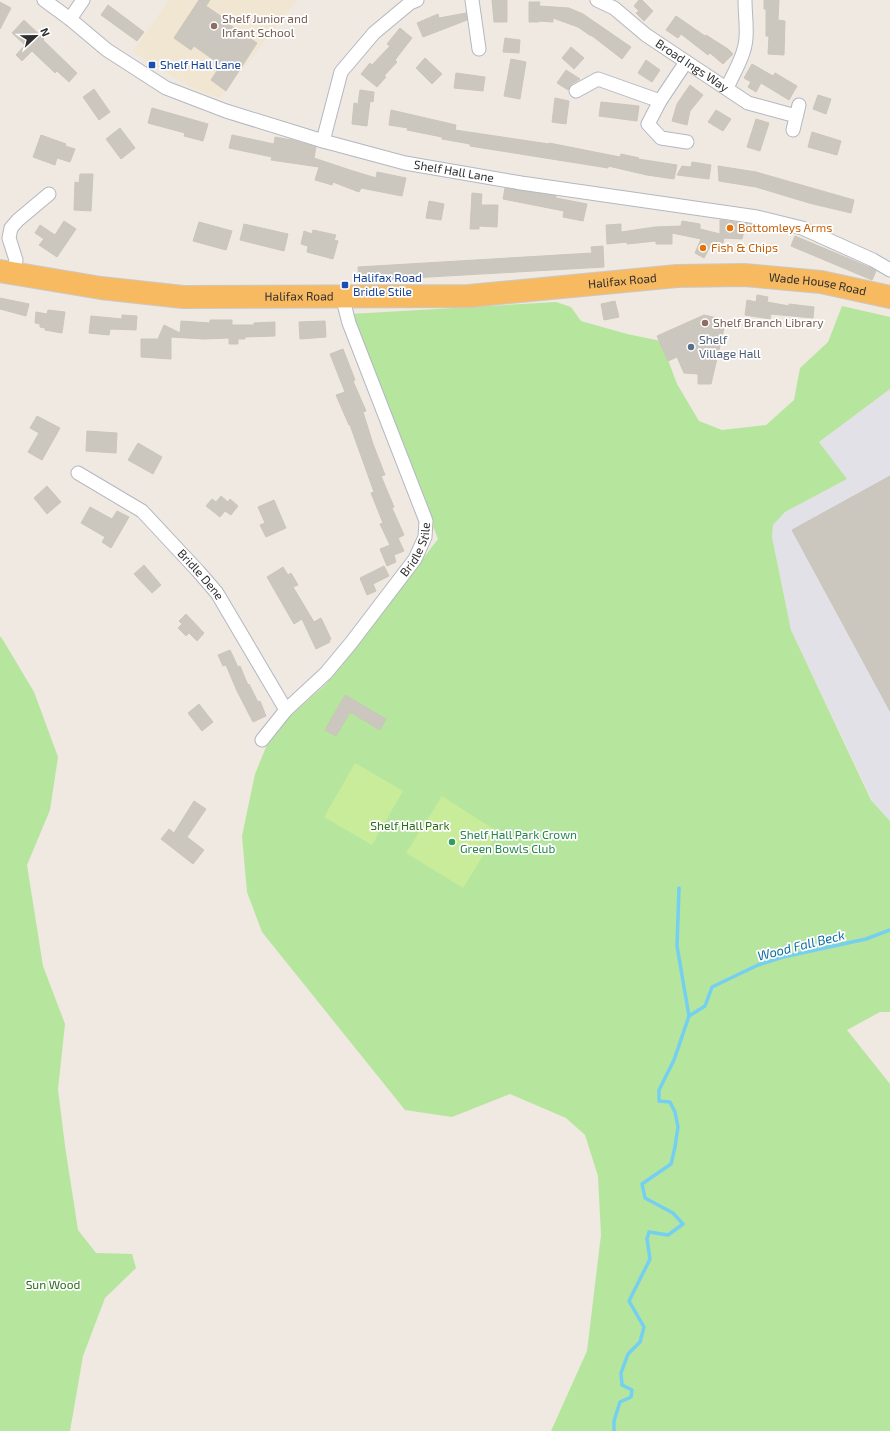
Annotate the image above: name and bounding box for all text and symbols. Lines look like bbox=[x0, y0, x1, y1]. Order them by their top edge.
place label: Shelf Junior and Infant School bbox=[222, 11, 308, 39]
north arrow bbox=[16, 16, 56, 56]
marker: Shelf Junior and Infant School bbox=[209, 21, 219, 31]
text: N bbox=[38, 26, 53, 38]
street label: Broad Ings Way bbox=[653, 36, 732, 95]
place label: Shelf Hall Lane bbox=[160, 57, 241, 71]
marker: Shelf Hall Lane bbox=[147, 60, 157, 70]
street label: Shelf Hall Lane bbox=[413, 157, 495, 184]
place label: Bottomleys Arms bbox=[738, 220, 832, 234]
marker: Bottomleys Arms bbox=[725, 223, 735, 233]
place label: Fish & Chips bbox=[711, 240, 778, 254]
marker: Fish & Chips bbox=[698, 243, 708, 253]
street label: Wade House Road bbox=[768, 269, 868, 298]
place label: Halifax Road Bridle Stile bbox=[353, 270, 422, 298]
street label: Halifax Road bbox=[587, 270, 657, 291]
marker: Halifax Road Bridle Stile bbox=[340, 280, 350, 290]
street label: Halifax Road bbox=[265, 288, 334, 303]
place label: Shelf Branch Library bbox=[713, 315, 824, 329]
marker: Shelf Branch Library bbox=[700, 318, 710, 328]
place label: Shelf Village Hall bbox=[699, 332, 761, 360]
marker: Shelf Village Hall bbox=[686, 342, 696, 352]
street label: Bridle Stile bbox=[396, 522, 432, 579]
street label: Bridle Dene bbox=[175, 546, 227, 602]
park label: Shelf Hall Park bbox=[370, 818, 450, 832]
place label: Shelf Hall Park Crown Green Bowls Club bbox=[460, 827, 577, 855]
marker: Shelf Hall Park Crown Green Bowls Club bbox=[447, 837, 457, 847]
water label: Wood Fall Beck bbox=[756, 926, 847, 964]
park label: Sun Wood bbox=[26, 1277, 80, 1291]

